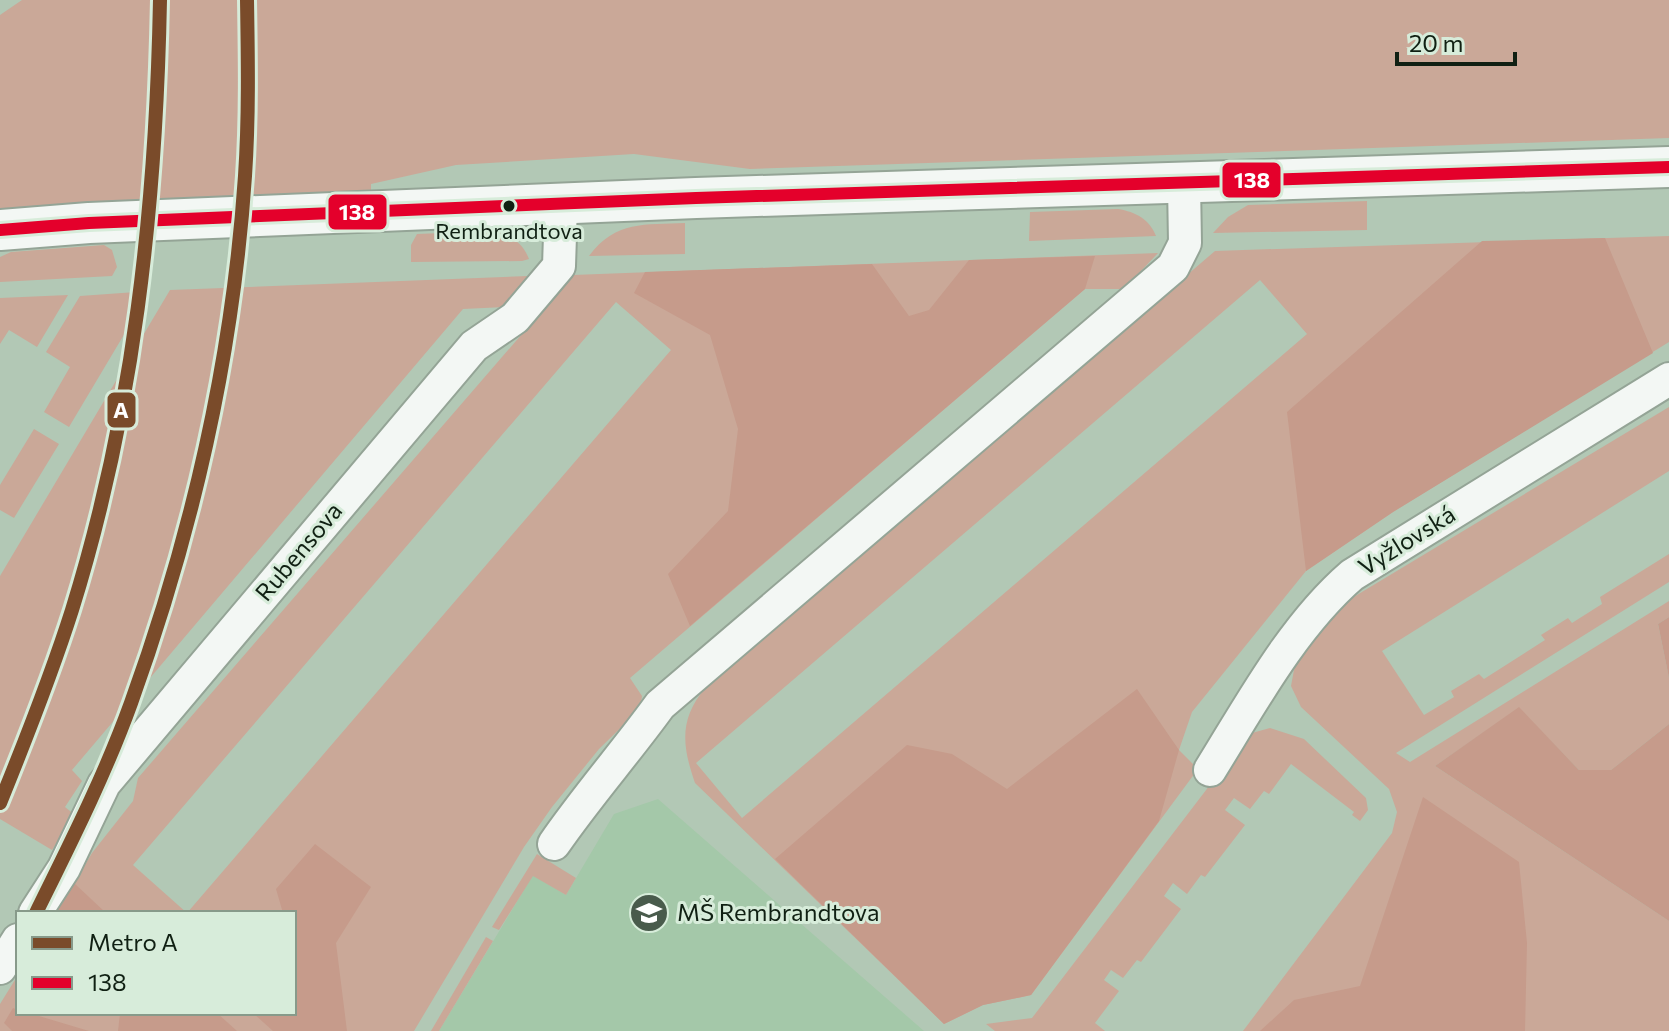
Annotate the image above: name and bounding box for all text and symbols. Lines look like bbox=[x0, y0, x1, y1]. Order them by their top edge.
scale bar bbox=[1397, 16, 1515, 66]
text: 20 m bbox=[1409, 28, 1463, 57]
line badge: 138 bbox=[1221, 161, 1282, 199]
text: 138 bbox=[1234, 166, 1270, 193]
line badge: 138 bbox=[327, 193, 388, 231]
text: 138 bbox=[339, 198, 375, 225]
marker: Rembrandtova bbox=[501, 198, 517, 214]
place label: Rembrandtova bbox=[435, 217, 583, 244]
line badge: A bbox=[106, 391, 137, 429]
text: A bbox=[113, 396, 129, 423]
street label: Rubensova bbox=[248, 496, 347, 606]
street label: Vyžlovská bbox=[1352, 499, 1460, 581]
school or university icon: MŠ Rembrandtova bbox=[628, 892, 670, 934]
place label: MŠ Rembrandtova bbox=[677, 897, 879, 926]
legend bbox=[16, 911, 296, 1015]
text: Metro A bbox=[88, 927, 178, 956]
text: 138 bbox=[88, 967, 127, 996]

